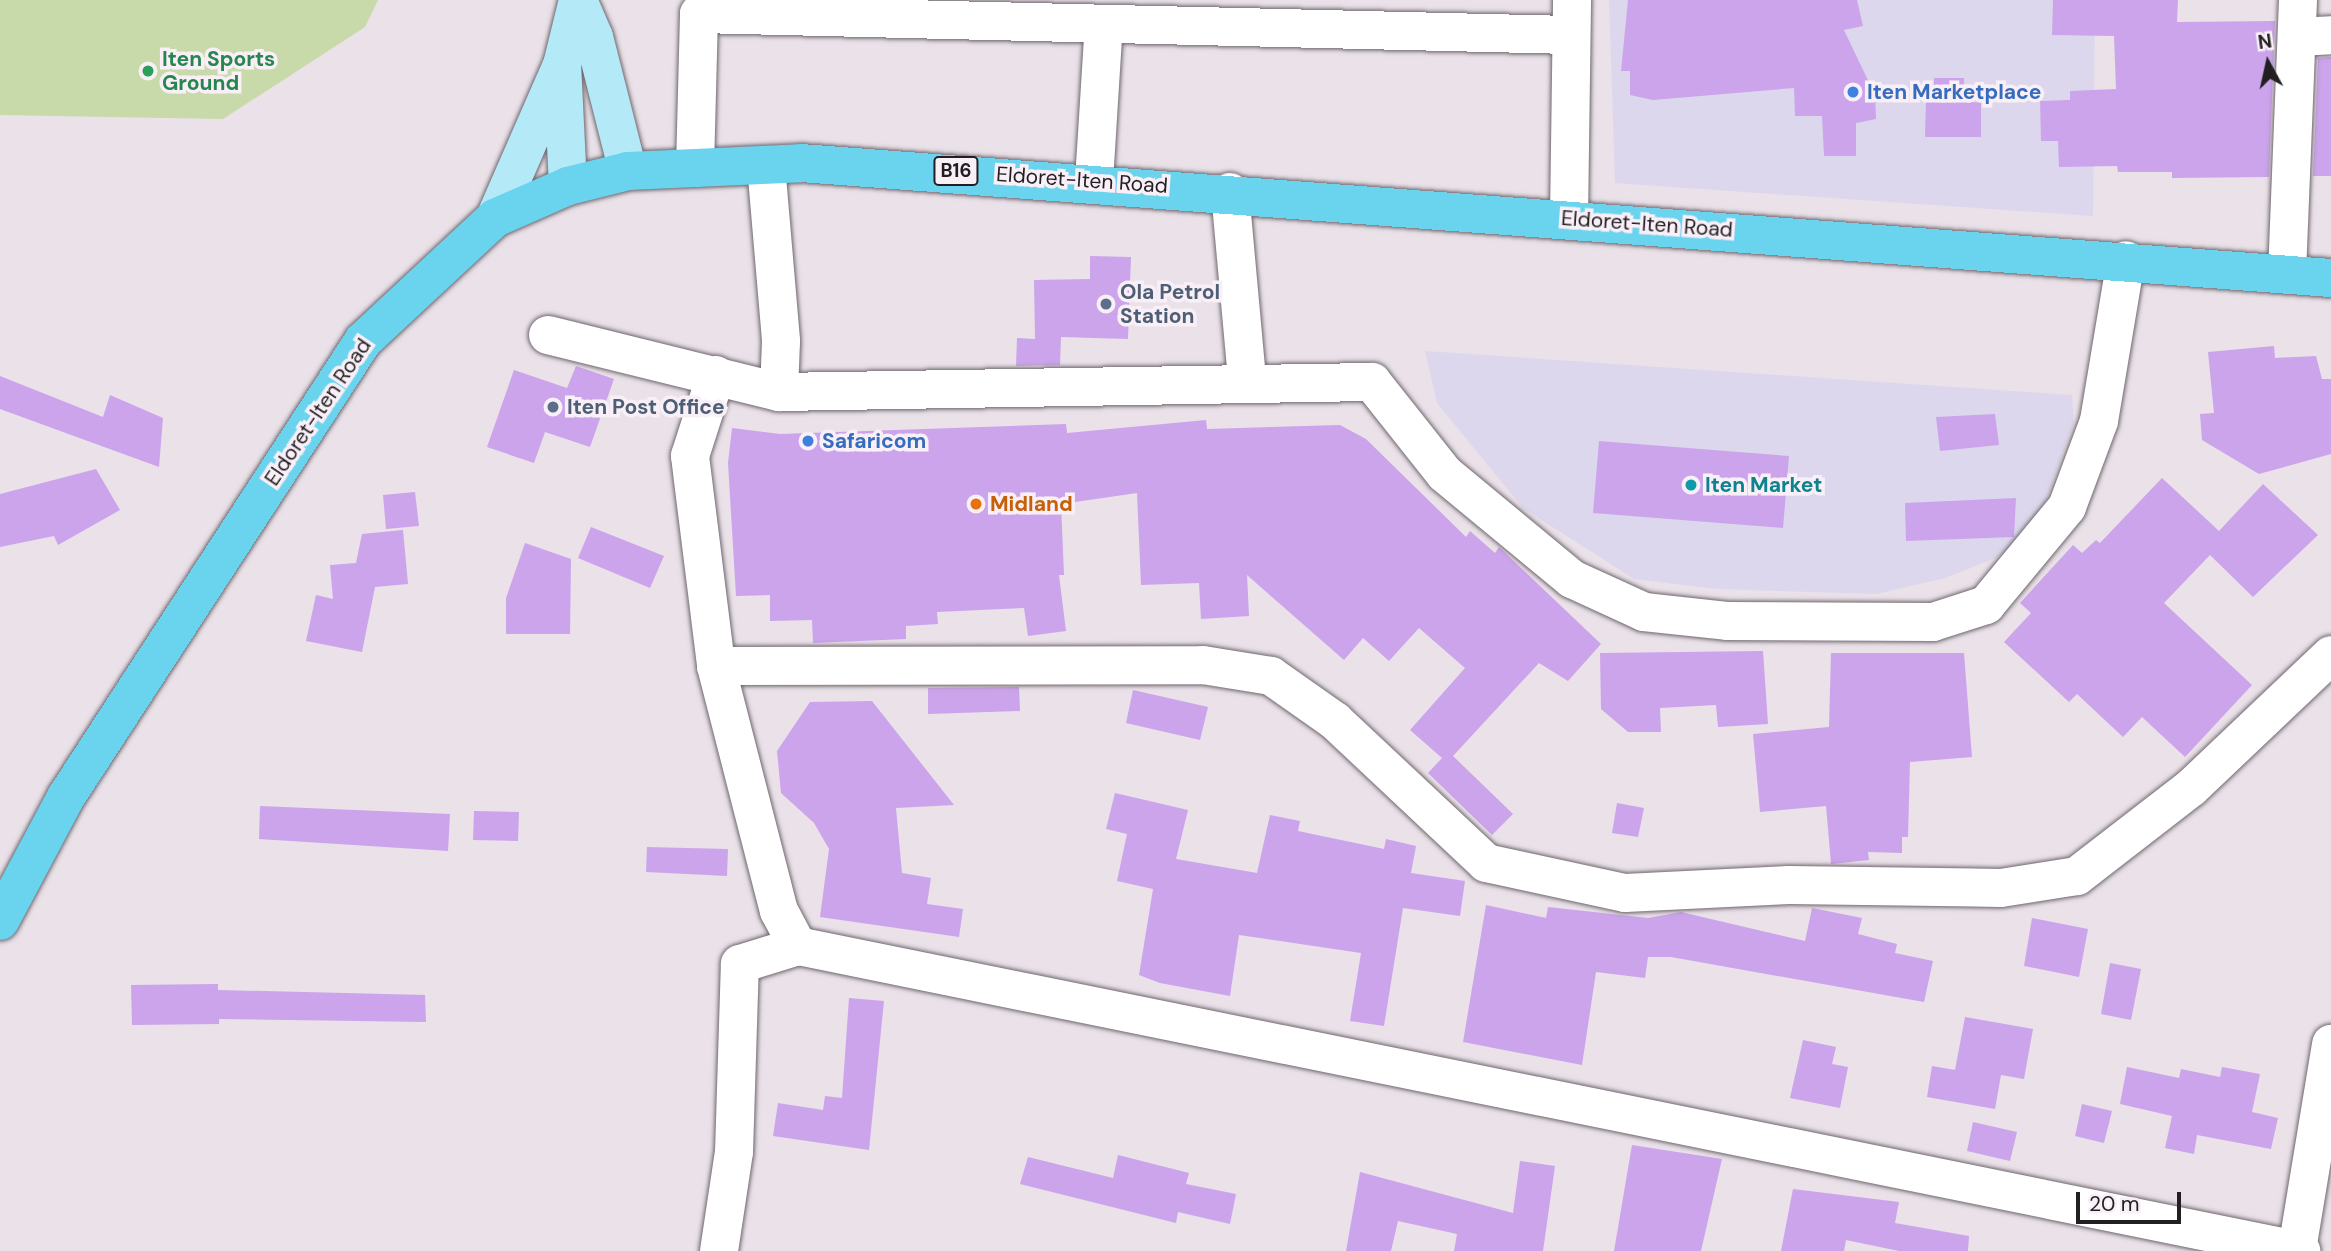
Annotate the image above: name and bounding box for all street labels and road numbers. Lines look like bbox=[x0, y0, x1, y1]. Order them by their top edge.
road number: B16 bbox=[933, 155, 979, 186]
street label: Eldoret-Iten Road bbox=[995, 161, 1169, 199]
street label: Eldoret-Iten Road bbox=[1560, 205, 1734, 243]
street label: Eldoret-Iten Road bbox=[259, 334, 377, 490]

